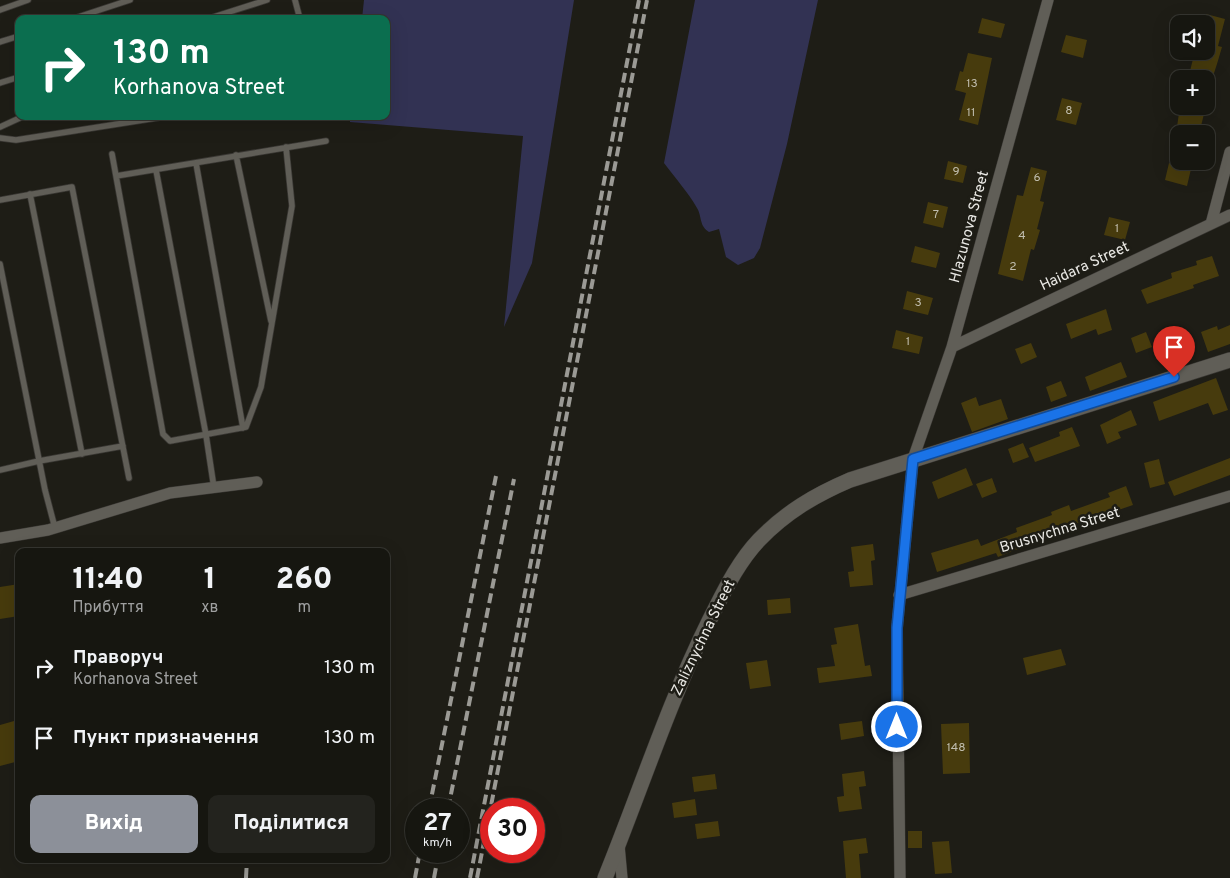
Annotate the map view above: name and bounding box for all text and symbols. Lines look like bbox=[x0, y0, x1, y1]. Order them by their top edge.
map controls bbox=[1170, 15, 1215, 170]
button: sound bbox=[1170, 15, 1215, 60]
text: 130 m bbox=[113, 32, 210, 76]
icon: right bbox=[30, 35, 95, 100]
button: + bbox=[1170, 70, 1215, 115]
text: Korhanova Street bbox=[113, 75, 285, 102]
house number: 13 bbox=[966, 76, 978, 92]
house number: 8 bbox=[1065, 103, 1073, 119]
house number: 11 bbox=[967, 105, 975, 121]
button: − bbox=[1170, 125, 1215, 170]
house number: 9 bbox=[952, 164, 960, 180]
street label: Hlazunova Street bbox=[946, 169, 994, 285]
house number: 6 bbox=[1033, 170, 1041, 186]
house number: 7 bbox=[933, 207, 939, 223]
house number: 1 bbox=[1115, 221, 1119, 237]
house number: 4 bbox=[1018, 228, 1026, 244]
street label: Haidara Street bbox=[1037, 238, 1133, 296]
house number: 2 bbox=[1009, 259, 1017, 275]
house number: 3 bbox=[914, 295, 922, 311]
pin bbox=[1153, 326, 1195, 377]
icon: arrive bbox=[1160, 333, 1188, 361]
house number: 1 bbox=[906, 334, 910, 350]
street label: Brusnychna Street bbox=[998, 504, 1122, 558]
text: 11:40 bbox=[72, 562, 144, 599]
text: 1 bbox=[204, 562, 216, 599]
text: 260 bbox=[276, 562, 333, 599]
street label: Zaliznychna Street bbox=[668, 577, 740, 699]
text: Прибуття bbox=[73, 598, 144, 618]
text: хв bbox=[201, 598, 218, 618]
text: m bbox=[297, 598, 311, 618]
text: Праворуч bbox=[73, 646, 164, 670]
icon: right bbox=[30, 654, 58, 682]
text: 130 m bbox=[324, 656, 375, 680]
text: Korhanova Street bbox=[73, 670, 198, 690]
position arrow bbox=[870, 700, 922, 752]
icon: arrive bbox=[30, 724, 58, 752]
text: Пункт призначення bbox=[73, 726, 259, 750]
text: 130 m bbox=[324, 726, 375, 750]
house number: 148 bbox=[946, 740, 966, 756]
button: Вихід bbox=[30, 795, 198, 853]
button: Поділитися bbox=[208, 795, 375, 853]
speed limit sign: 30 bbox=[480, 798, 545, 863]
text: 27 bbox=[423, 808, 452, 840]
text: km/h bbox=[423, 835, 452, 851]

